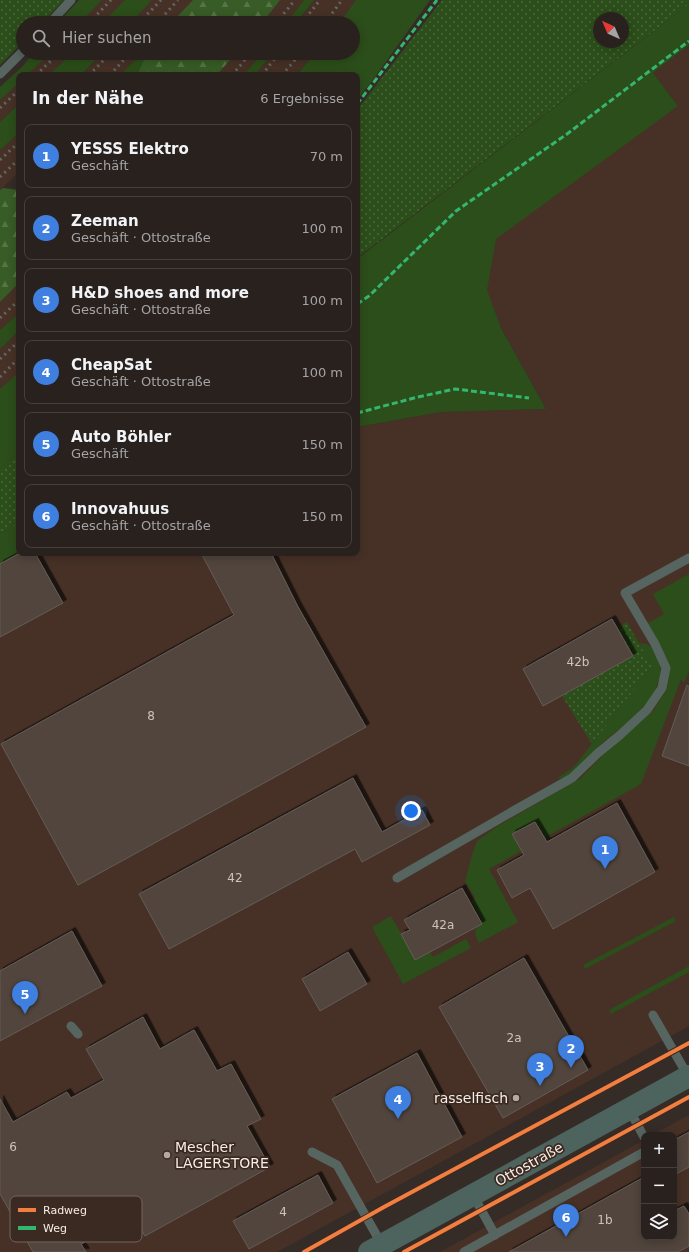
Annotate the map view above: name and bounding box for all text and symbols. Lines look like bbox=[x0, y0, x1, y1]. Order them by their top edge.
north arrow bbox=[593, 12, 629, 48]
search box bbox=[16, 16, 360, 60]
icon: search bbox=[30, 27, 52, 49]
text: Hier suchen bbox=[62, 29, 151, 47]
text: In der Nähe bbox=[32, 88, 144, 108]
text: 6 Ergebnisse bbox=[260, 91, 344, 106]
text: YESSS Elektro bbox=[71, 140, 189, 158]
text: 1 bbox=[41, 149, 51, 164]
text: 70 m bbox=[310, 149, 343, 164]
text: Geschäft bbox=[71, 158, 129, 173]
text: Zeeman bbox=[71, 212, 139, 230]
text: 2 bbox=[41, 221, 51, 236]
text: 100 m bbox=[301, 221, 343, 236]
text: Geschäft · Ottostraße bbox=[71, 230, 211, 245]
text: H&D shoes and more bbox=[71, 284, 249, 302]
text: 3 bbox=[41, 293, 51, 308]
text: 100 m bbox=[301, 293, 343, 308]
text: Geschäft · Ottostraße bbox=[71, 302, 211, 317]
text: CheapSat bbox=[71, 356, 152, 374]
text: 4 bbox=[41, 365, 51, 380]
text: 100 m bbox=[301, 365, 343, 380]
text: Geschäft · Ottostraße bbox=[71, 374, 211, 389]
text: Auto Böhler bbox=[71, 428, 171, 446]
text: 5 bbox=[41, 437, 51, 452]
text: 150 m bbox=[301, 437, 343, 452]
text: Geschäft bbox=[71, 446, 129, 461]
text: Innovahuus bbox=[71, 500, 169, 518]
text: 6 bbox=[41, 509, 51, 524]
text: 150 m bbox=[301, 509, 343, 524]
text: Geschäft · Ottostraße bbox=[71, 518, 211, 533]
house number: 42b bbox=[567, 655, 589, 669]
house number: 8 bbox=[147, 709, 155, 723]
your location bbox=[401, 801, 421, 821]
pin: 1 bbox=[592, 836, 618, 869]
house number: 42 bbox=[227, 871, 243, 885]
house number: 42a bbox=[432, 918, 454, 932]
pin: 5 bbox=[12, 981, 38, 1014]
house number: 2a bbox=[507, 1031, 522, 1045]
pin: 2 bbox=[558, 1035, 584, 1068]
pin: 3 bbox=[527, 1053, 553, 1086]
pin: 4 bbox=[385, 1086, 411, 1119]
place label: rasselfisch bbox=[434, 1090, 508, 1106]
marker: rasselfisch bbox=[511, 1093, 521, 1103]
map controls bbox=[641, 1132, 677, 1240]
button: + bbox=[641, 1132, 677, 1168]
place label: Mescher LAGERSTORE bbox=[175, 1139, 269, 1171]
street label: Ottostraße bbox=[492, 1139, 566, 1189]
house number: 6 bbox=[9, 1140, 17, 1154]
marker: Mescher LAGERSTORE bbox=[162, 1150, 172, 1160]
button: − bbox=[641, 1168, 677, 1204]
legend bbox=[10, 1196, 142, 1242]
text: Radweg bbox=[43, 1204, 87, 1217]
pin: 6 bbox=[553, 1204, 579, 1237]
button: layers bbox=[641, 1204, 677, 1240]
house number: 4 bbox=[279, 1205, 287, 1219]
house number: 1b bbox=[597, 1213, 613, 1227]
text: Weg bbox=[43, 1222, 67, 1235]

